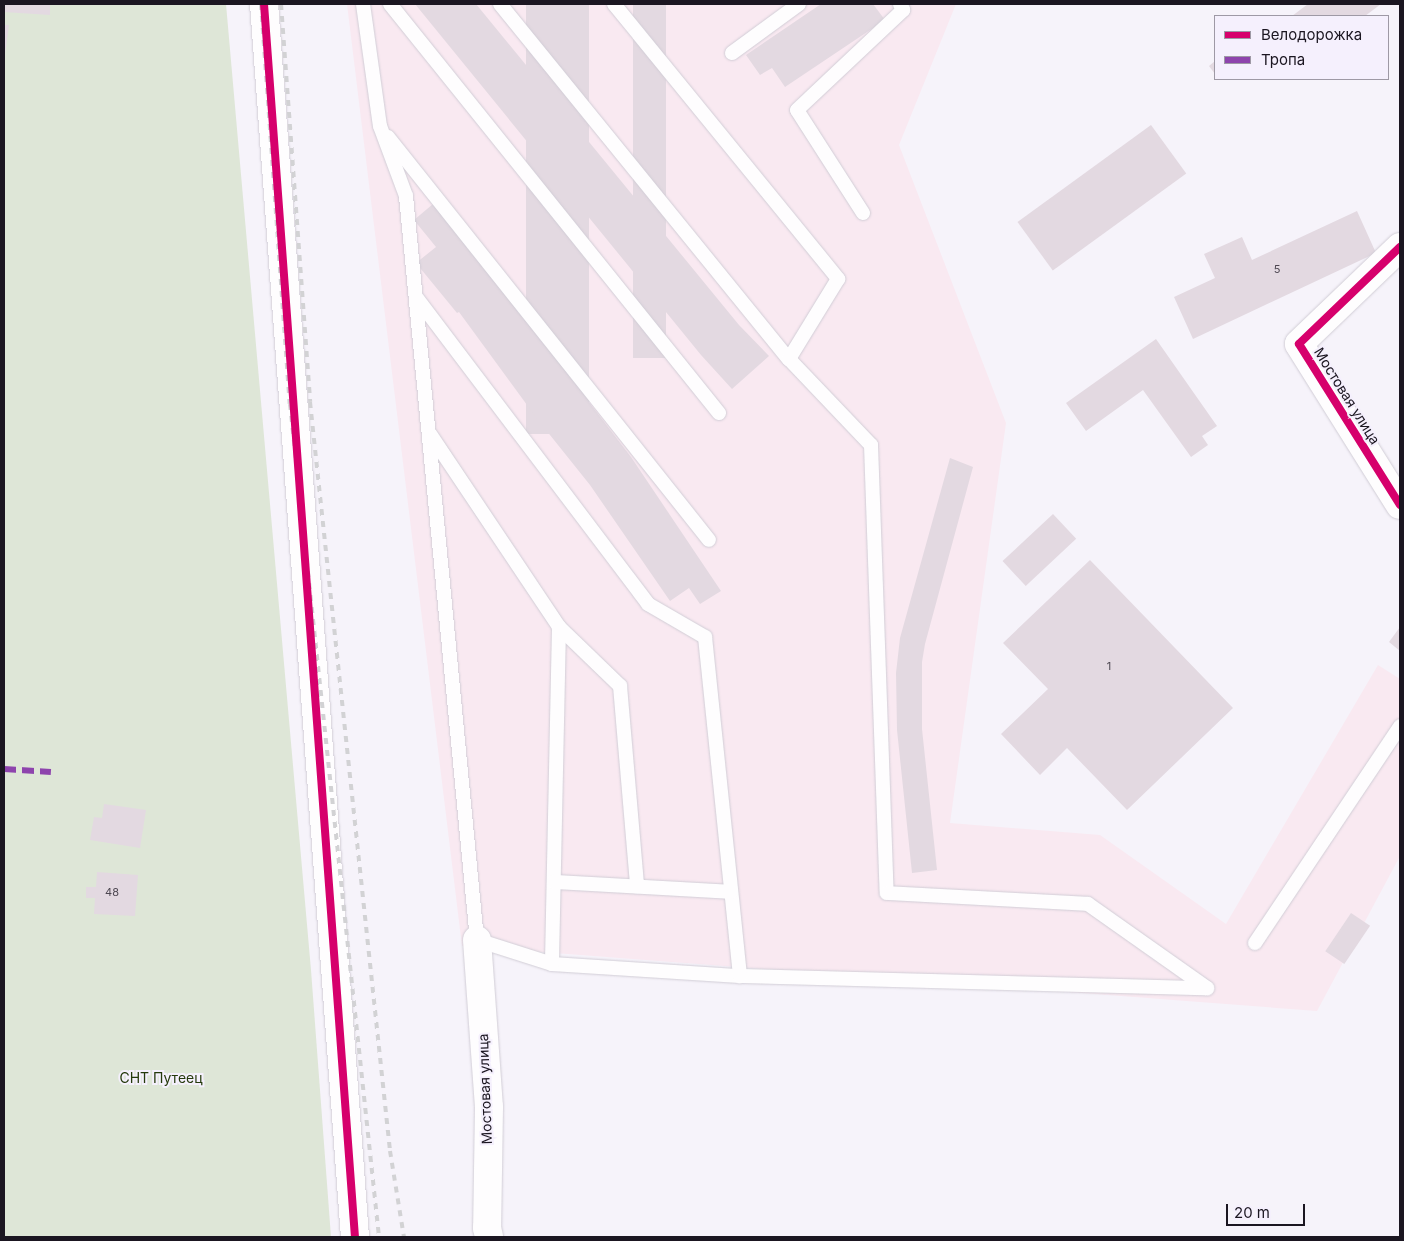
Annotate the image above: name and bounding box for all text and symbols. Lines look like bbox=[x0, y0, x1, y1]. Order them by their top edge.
legend bbox=[1214, 15, 1389, 80]
text: Велодорожка bbox=[1261, 25, 1362, 44]
text: Тропа bbox=[1261, 50, 1305, 69]
house number: 5 bbox=[1274, 262, 1280, 276]
street label: Мостовая улица bbox=[1310, 344, 1384, 448]
house number: 1 bbox=[1107, 659, 1111, 673]
house number: 48 bbox=[105, 885, 119, 899]
street label: Мостовая улица bbox=[475, 1033, 495, 1145]
park label: СНТ Путеец bbox=[119, 1070, 203, 1086]
scale bar bbox=[1229, 1194, 1308, 1226]
text: 20 m bbox=[1234, 1203, 1270, 1222]

